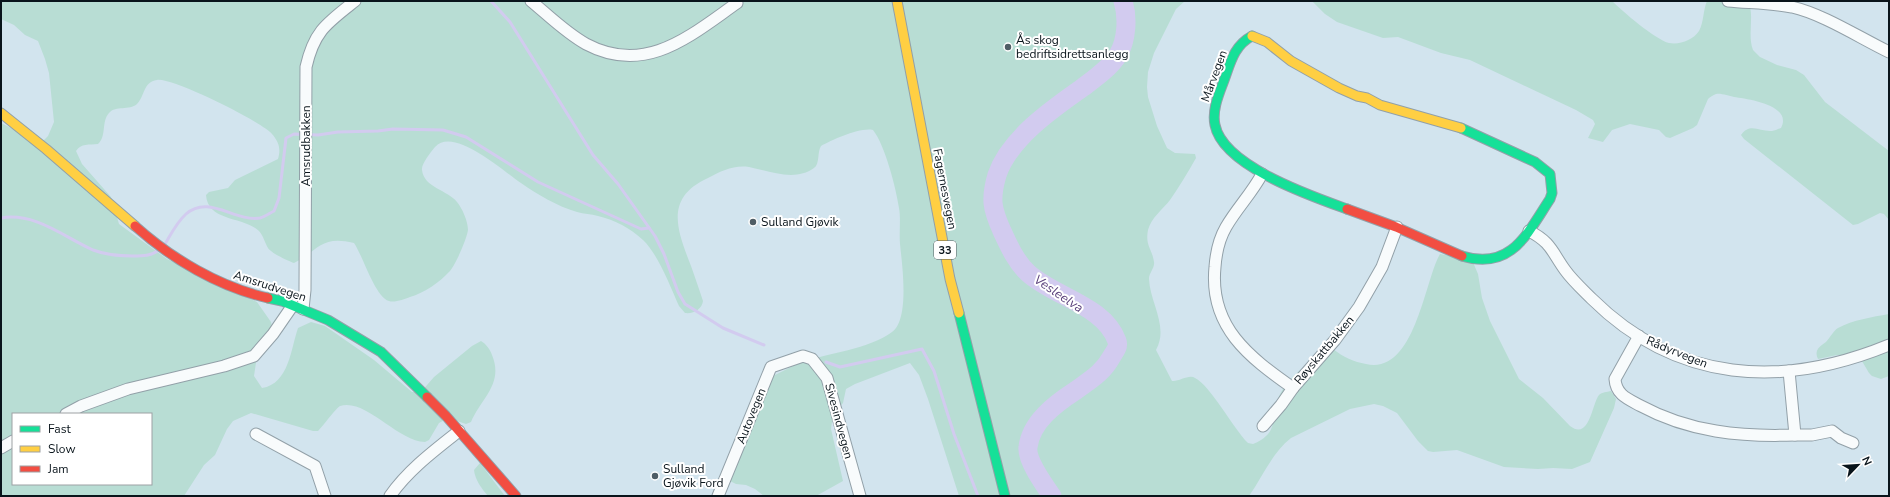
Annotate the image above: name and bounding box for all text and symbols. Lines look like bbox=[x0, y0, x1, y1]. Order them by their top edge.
place label: Ås skog bedriftsidrettsanlegg bbox=[1016, 32, 1129, 62]
marker: Ås skog bedriftsidrettsanlegg bbox=[1003, 42, 1013, 52]
street label: Mårvegen bbox=[1197, 48, 1231, 104]
street label: Amsrudbakken bbox=[298, 105, 314, 187]
street label: Fagernesvegen bbox=[929, 147, 961, 231]
place label: Sulland Gjøvik bbox=[761, 214, 840, 230]
marker: Sulland Gjøvik bbox=[748, 217, 758, 227]
road number: 33 bbox=[934, 241, 956, 259]
street label: Amsrudvegen bbox=[232, 267, 308, 305]
water label: Vesleelva bbox=[1030, 271, 1087, 317]
street label: Røyskattbakken bbox=[1290, 312, 1358, 388]
street label: Rådyrvegen bbox=[1644, 332, 1710, 372]
street label: Sivesindvegen bbox=[821, 381, 857, 461]
street label: Autovegen bbox=[733, 386, 769, 446]
legend bbox=[12, 413, 152, 485]
text: Fast bbox=[48, 421, 71, 437]
text: Slow bbox=[48, 441, 76, 457]
north arrow bbox=[1838, 445, 1878, 485]
text: N bbox=[1858, 454, 1875, 468]
text: Jam bbox=[47, 461, 69, 477]
place label: Sulland Gjøvik Ford bbox=[663, 461, 723, 491]
marker: Sulland Gjøvik Ford bbox=[650, 471, 660, 481]

